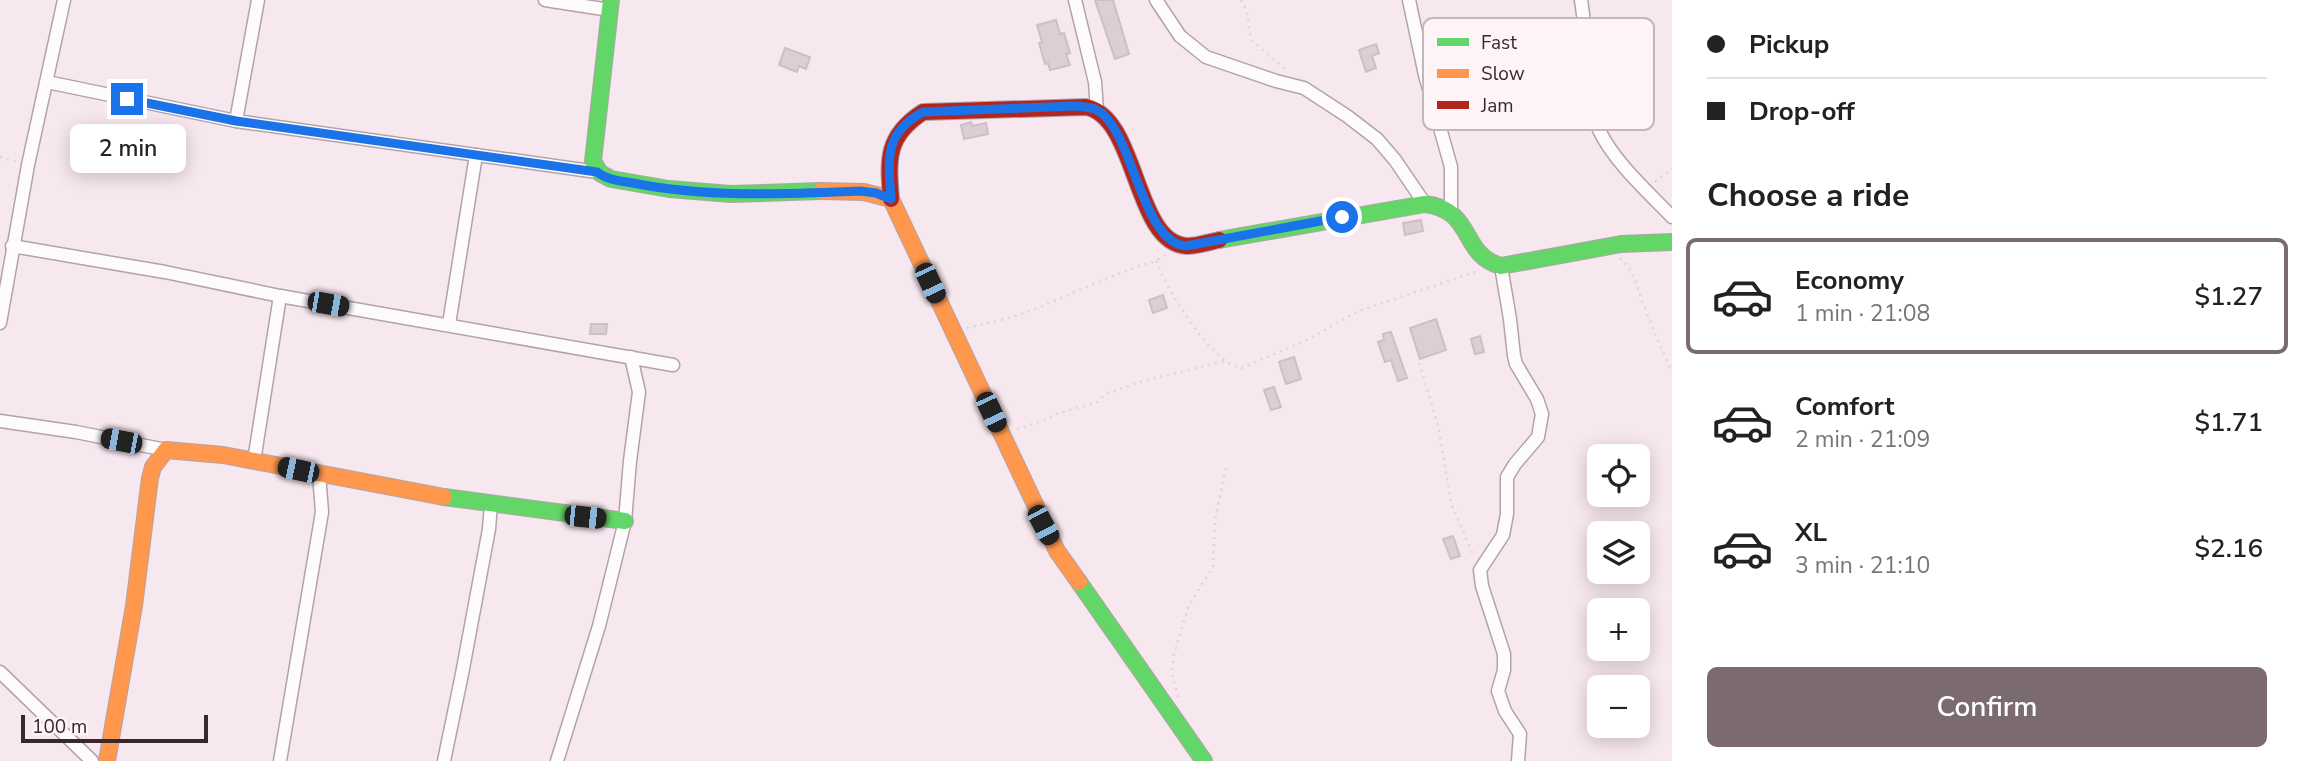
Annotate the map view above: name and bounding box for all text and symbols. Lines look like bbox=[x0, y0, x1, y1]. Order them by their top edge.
legend bbox=[1423, 18, 1654, 130]
text: Pickup bbox=[1749, 27, 1829, 62]
text: Fast bbox=[1481, 30, 1517, 56]
text: Slow bbox=[1481, 61, 1525, 87]
route end bbox=[111, 83, 143, 115]
text: Jam bbox=[1480, 93, 1514, 119]
text: Drop-off bbox=[1749, 94, 1855, 129]
callout: 2 min bbox=[69, 124, 185, 172]
text: 2 min bbox=[99, 133, 157, 164]
text: Choose a ride bbox=[1707, 174, 1909, 217]
route start bbox=[1326, 201, 1358, 233]
car bbox=[912, 260, 949, 306]
text: Economy bbox=[1795, 263, 1904, 298]
icon: car bbox=[1711, 265, 1774, 328]
text: $1.27 bbox=[2194, 279, 2263, 314]
car bbox=[306, 290, 351, 318]
text: 1 min · 21:08 bbox=[1795, 298, 1930, 329]
car bbox=[973, 389, 1010, 435]
text: Comfort bbox=[1795, 389, 1895, 424]
icon: car bbox=[1711, 391, 1774, 454]
text: $1.71 bbox=[2194, 405, 2263, 440]
text: 2 min · 21:09 bbox=[1795, 424, 1930, 455]
car bbox=[99, 427, 144, 455]
map controls bbox=[1587, 444, 1650, 738]
button: locate bbox=[1587, 444, 1650, 507]
car bbox=[276, 455, 321, 485]
car bbox=[1024, 502, 1063, 548]
car bbox=[564, 504, 607, 530]
text: XL bbox=[1795, 515, 1827, 550]
icon: car bbox=[1711, 517, 1774, 580]
button: layers bbox=[1587, 521, 1650, 584]
text: $2.16 bbox=[2194, 531, 2263, 566]
text: 3 min · 21:10 bbox=[1795, 550, 1930, 581]
button: + bbox=[1587, 598, 1650, 661]
button: Confirm bbox=[1707, 667, 2267, 747]
button: − bbox=[1587, 675, 1650, 738]
scale bar bbox=[21, 712, 208, 744]
text: 100 m bbox=[32, 714, 87, 740]

